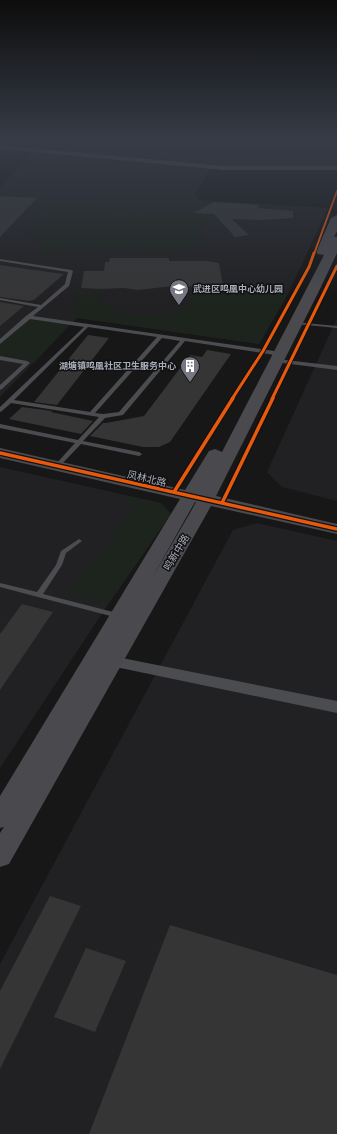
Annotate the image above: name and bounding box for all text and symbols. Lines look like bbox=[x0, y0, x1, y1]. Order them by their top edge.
school or university icon: 武进区鸣凰中心幼儿园 bbox=[168, 278, 190, 306]
place label: 武进区鸣凰中心幼儿园 bbox=[193, 284, 283, 294]
building icon: 湖塘镇鸣凰社区卫生服务中心 bbox=[179, 355, 201, 383]
place label: 湖塘镇鸣凰社区卫生服务中心 bbox=[59, 360, 176, 371]
street label: 凤林北路 bbox=[126, 469, 168, 488]
street label: 鸣新中路 bbox=[161, 532, 191, 572]

